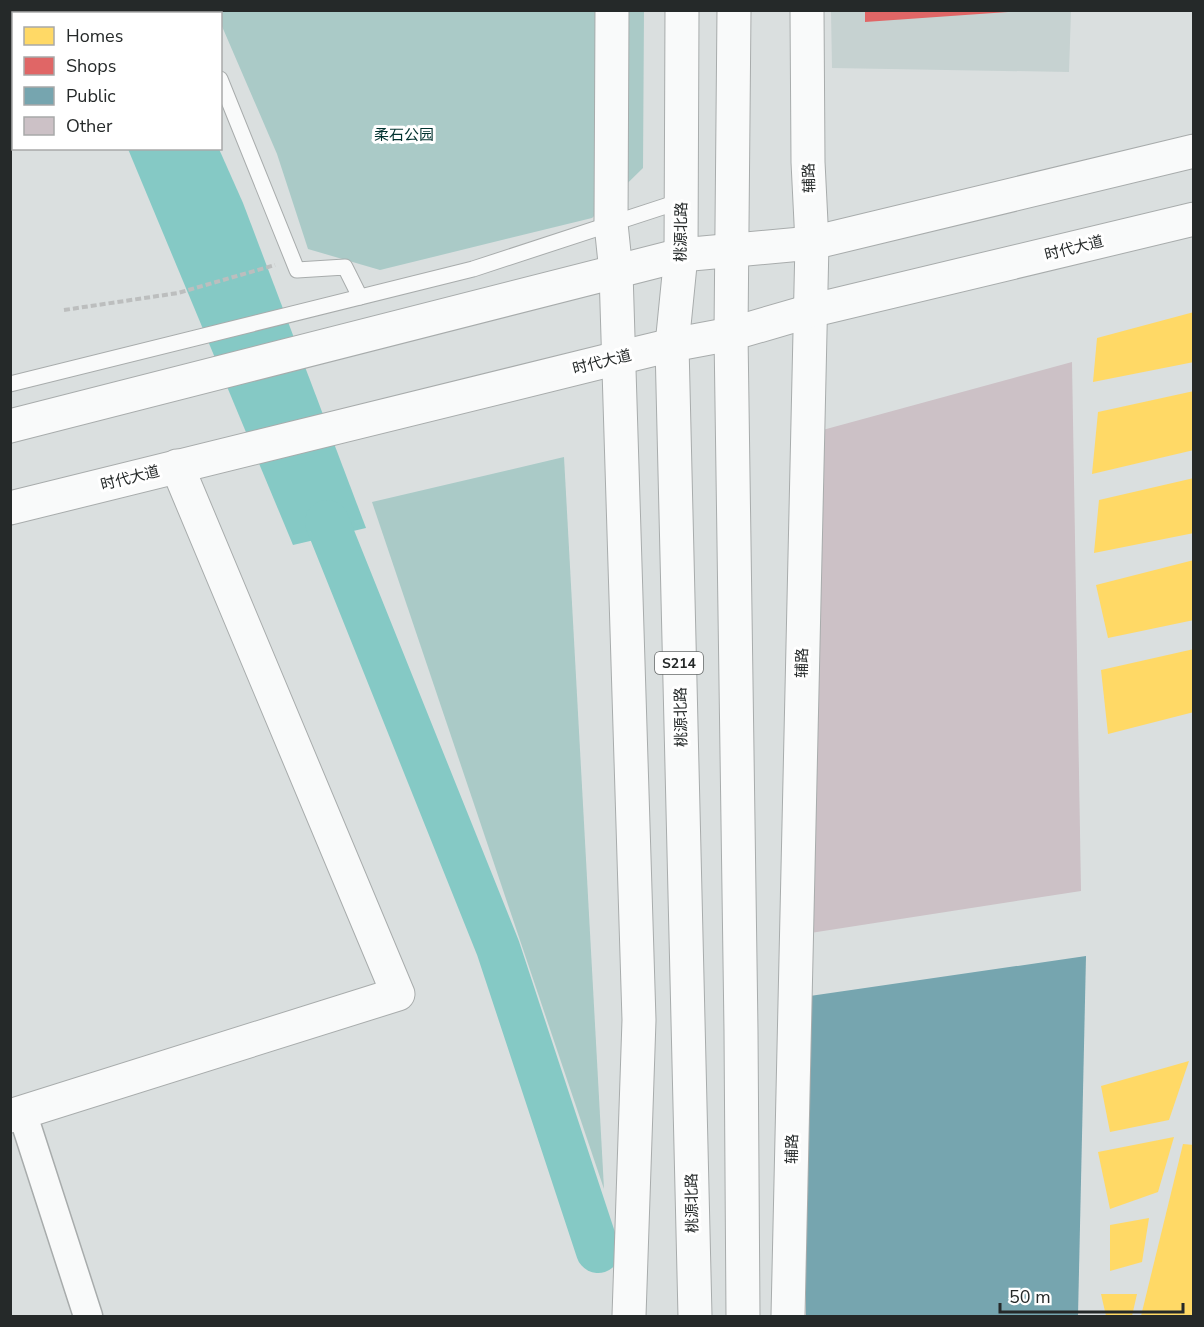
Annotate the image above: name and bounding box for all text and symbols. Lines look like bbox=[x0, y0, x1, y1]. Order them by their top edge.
legend bbox=[12, 12, 222, 150]
text: Homes bbox=[66, 24, 123, 48]
text: Shops bbox=[66, 54, 116, 78]
text: Public bbox=[66, 84, 116, 108]
text: Other bbox=[66, 114, 113, 138]
park label: 柔石公园 bbox=[374, 125, 434, 145]
street label: 辅路 bbox=[798, 163, 820, 193]
street label: 桃源北路 bbox=[670, 202, 692, 262]
street label: 时代大道 bbox=[1042, 231, 1106, 265]
street label: 时代大道 bbox=[570, 345, 634, 379]
street label: 时代大道 bbox=[98, 461, 162, 495]
street label: 辅路 bbox=[792, 648, 812, 678]
road number: S214 bbox=[655, 652, 703, 674]
street label: 桃源北路 bbox=[670, 687, 692, 747]
street label: 辅路 bbox=[782, 1134, 802, 1164]
street label: 桃源北路 bbox=[681, 1173, 703, 1233]
scale bar bbox=[1000, 1276, 1183, 1314]
text: 50 m bbox=[1009, 1285, 1051, 1309]

